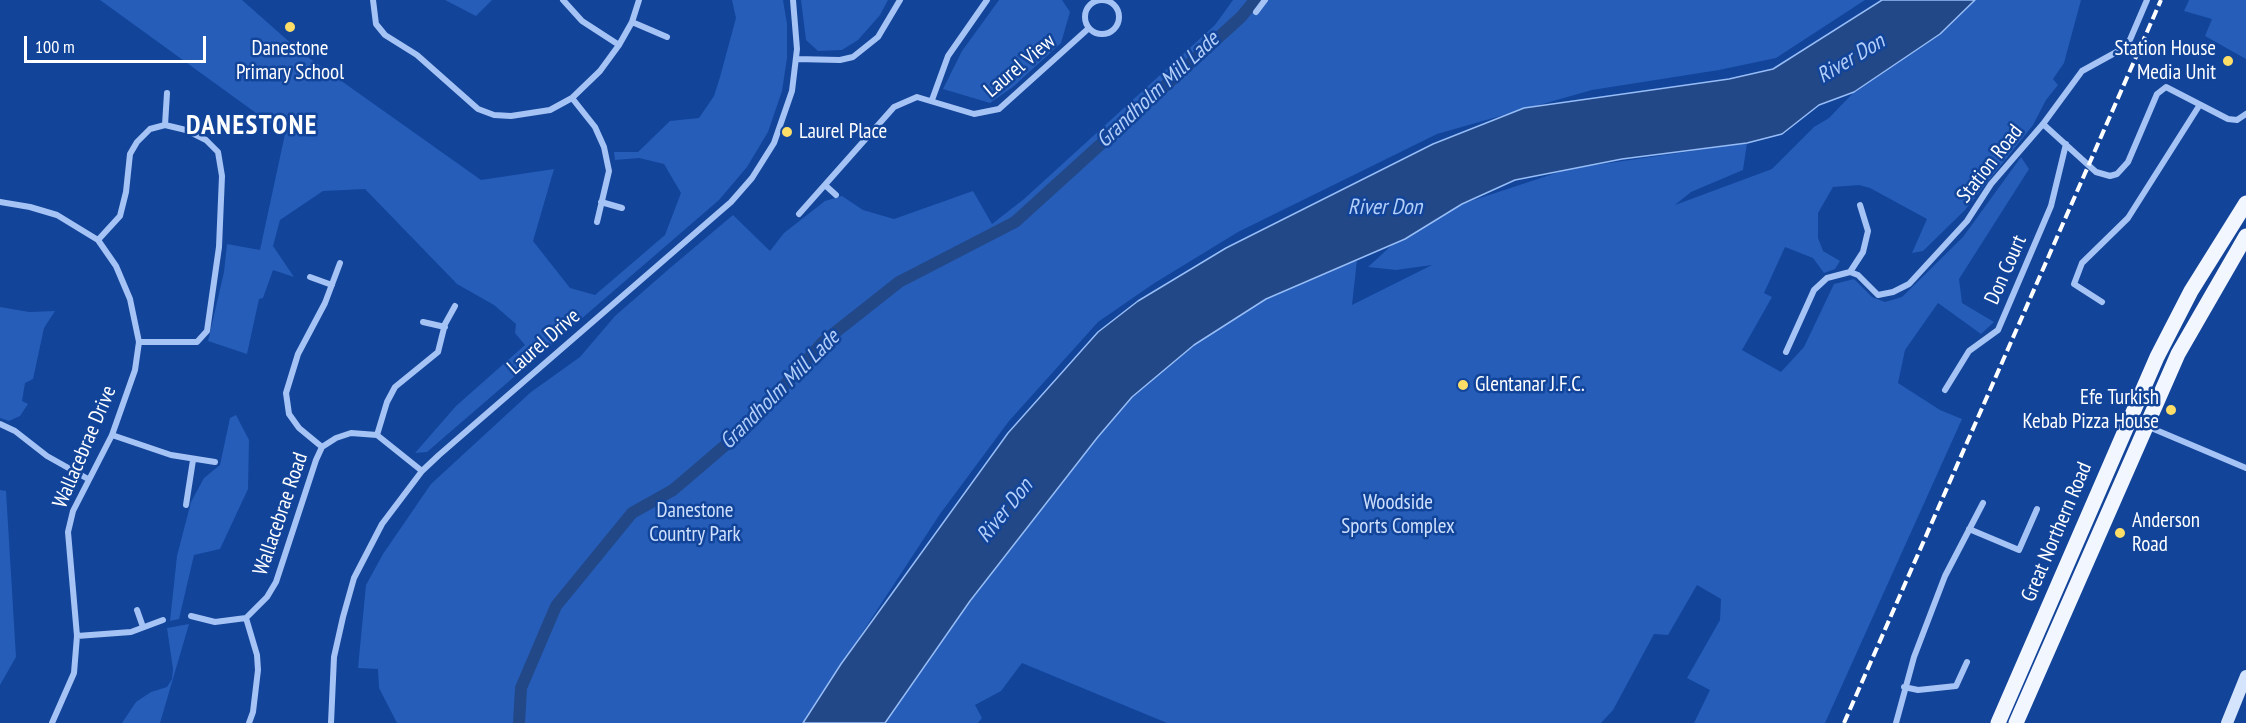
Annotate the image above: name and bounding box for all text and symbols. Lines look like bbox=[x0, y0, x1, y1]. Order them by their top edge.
marker: Danestone Primary School bbox=[283, 20, 297, 34]
scale bar bbox=[27, 24, 208, 62]
water label: Grandholm Mill Lade bbox=[1091, 26, 1225, 154]
street label: Laurel View bbox=[979, 29, 1061, 103]
water label: River Don bbox=[1812, 29, 1890, 89]
text: 100 m bbox=[35, 35, 75, 58]
place label: Danestone Primary School bbox=[236, 36, 344, 86]
place label: Station House Media Unit bbox=[2115, 36, 2216, 86]
marker: Station House Media Unit bbox=[2221, 54, 2235, 68]
district label: DANESTONE bbox=[186, 110, 318, 142]
place label: Laurel Place bbox=[799, 119, 887, 145]
street label: Station Road bbox=[1952, 120, 2028, 208]
marker: Laurel Place bbox=[780, 125, 794, 139]
water label: River Don bbox=[1348, 195, 1422, 221]
street label: Don Court bbox=[1980, 232, 2032, 308]
street label: Laurel Drive bbox=[503, 304, 585, 380]
water label: Grandholm Mill Lade bbox=[715, 325, 845, 455]
place label: Glentanar J.F.C. bbox=[1475, 372, 1585, 398]
marker: Glentanar J.F.C. bbox=[1456, 378, 1470, 392]
street label: Wallacebrae Drive bbox=[48, 382, 122, 512]
place label: Efe Turkish Kebab Pizza House bbox=[2023, 385, 2159, 435]
marker: Efe Turkish Kebab Pizza House bbox=[2164, 403, 2178, 417]
street label: Wallacebrae Road bbox=[248, 449, 314, 579]
street label: Great Northern Road bbox=[2016, 459, 2098, 605]
water label: River Don bbox=[971, 474, 1039, 548]
park label: Woodside Sports Complex bbox=[1341, 490, 1455, 540]
park label: Danestone Country Park bbox=[649, 498, 741, 548]
place label: Anderson Road bbox=[2132, 508, 2200, 558]
marker: Anderson Road bbox=[2113, 526, 2127, 540]

